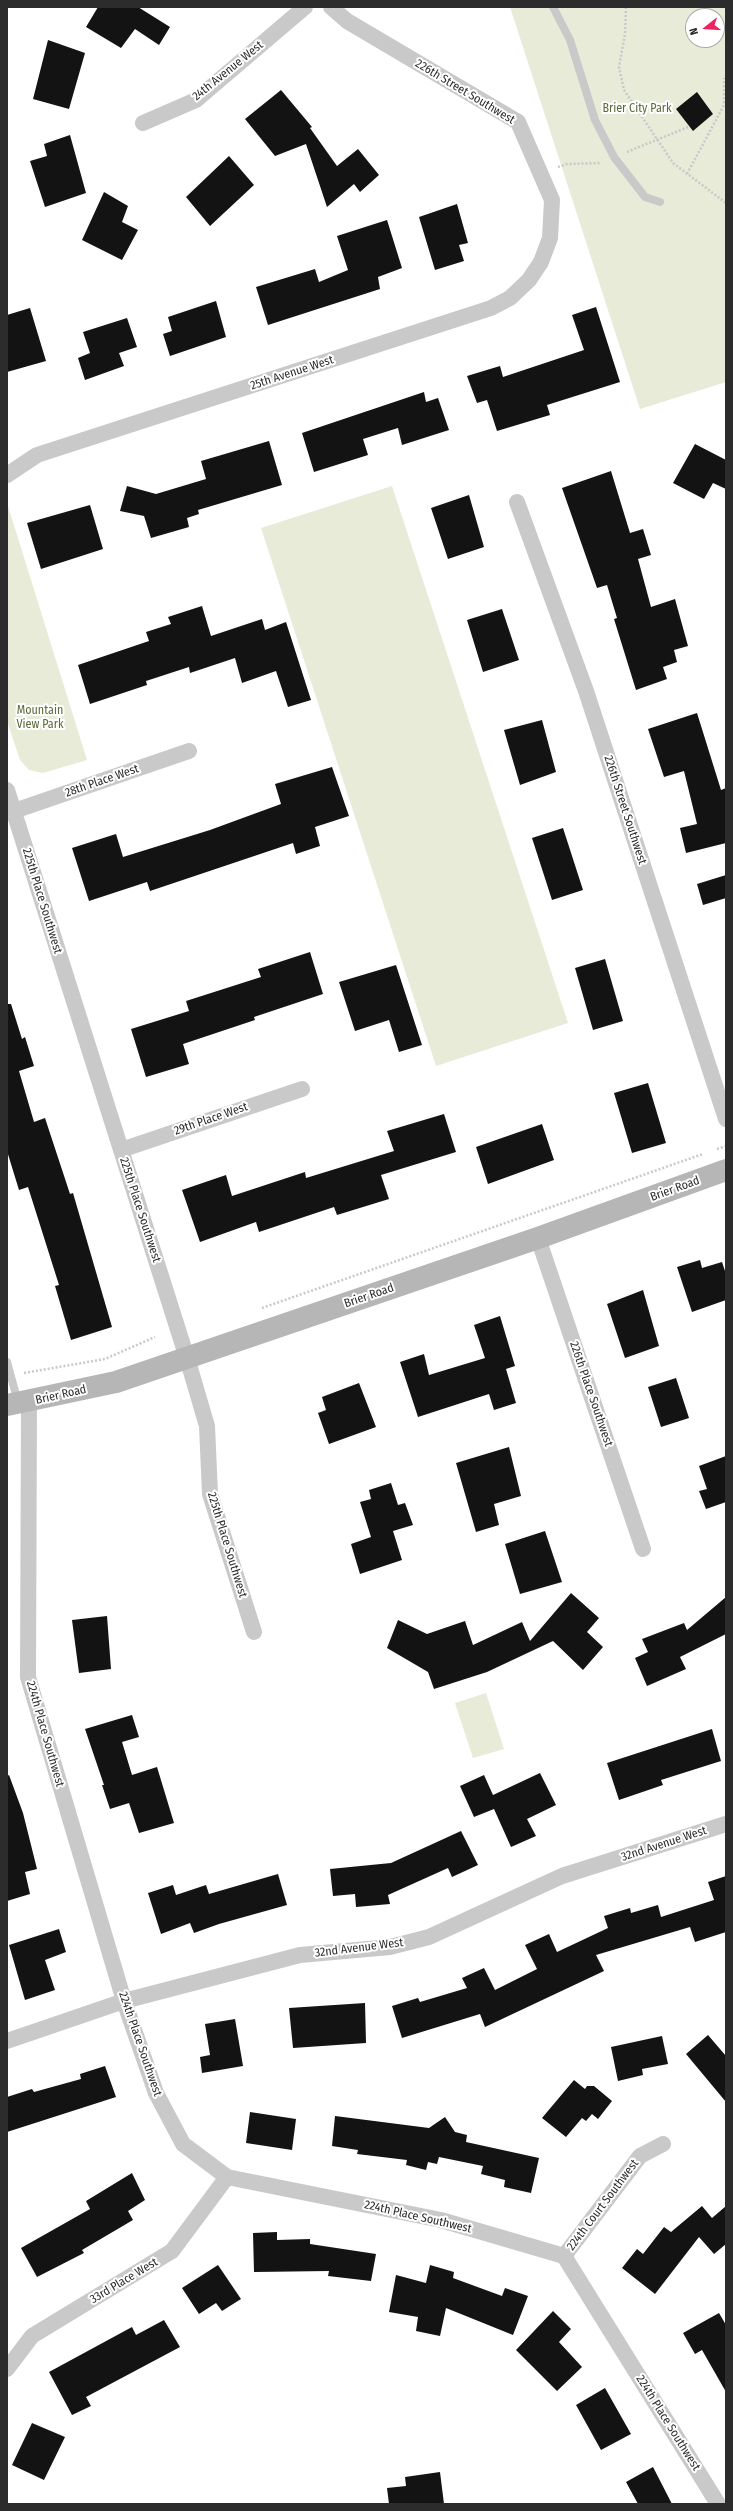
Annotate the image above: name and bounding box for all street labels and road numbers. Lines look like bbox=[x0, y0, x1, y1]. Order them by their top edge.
street label: 24th Avenue West bbox=[190, 38, 266, 104]
street label: 226th Street Southwest bbox=[413, 57, 517, 127]
street label: 25th Avenue West bbox=[249, 353, 335, 393]
street label: 226th Street Southwest bbox=[601, 754, 649, 866]
street label: 28th Place West bbox=[63, 762, 141, 800]
street label: 225th Place Southwest bbox=[19, 847, 65, 955]
street label: 29th Place West bbox=[172, 1100, 250, 1138]
street label: 225th Place Southwest bbox=[116, 1156, 164, 1264]
street label: Brier Road bbox=[648, 1173, 702, 1205]
street label: Brier Road bbox=[342, 1281, 396, 1311]
street label: 226th Place Southwest bbox=[566, 1340, 616, 1448]
street label: Brier Road bbox=[34, 1382, 88, 1408]
street label: 225th Place Southwest bbox=[204, 1491, 250, 1599]
street label: 224th Place Southwest bbox=[23, 1679, 67, 1789]
street label: 32nd Avenue West bbox=[619, 1823, 709, 1865]
street label: 32nd Avenue West bbox=[314, 1935, 404, 1961]
street label: 224th Place Southwest bbox=[115, 1990, 165, 2098]
street label: 224th Court Southwest bbox=[564, 2157, 642, 2253]
street label: 224th Place Southwest bbox=[363, 2198, 473, 2236]
street label: 33rd Place West bbox=[87, 2255, 161, 2307]
street label: 224th Place Southwest bbox=[633, 2373, 703, 2473]

